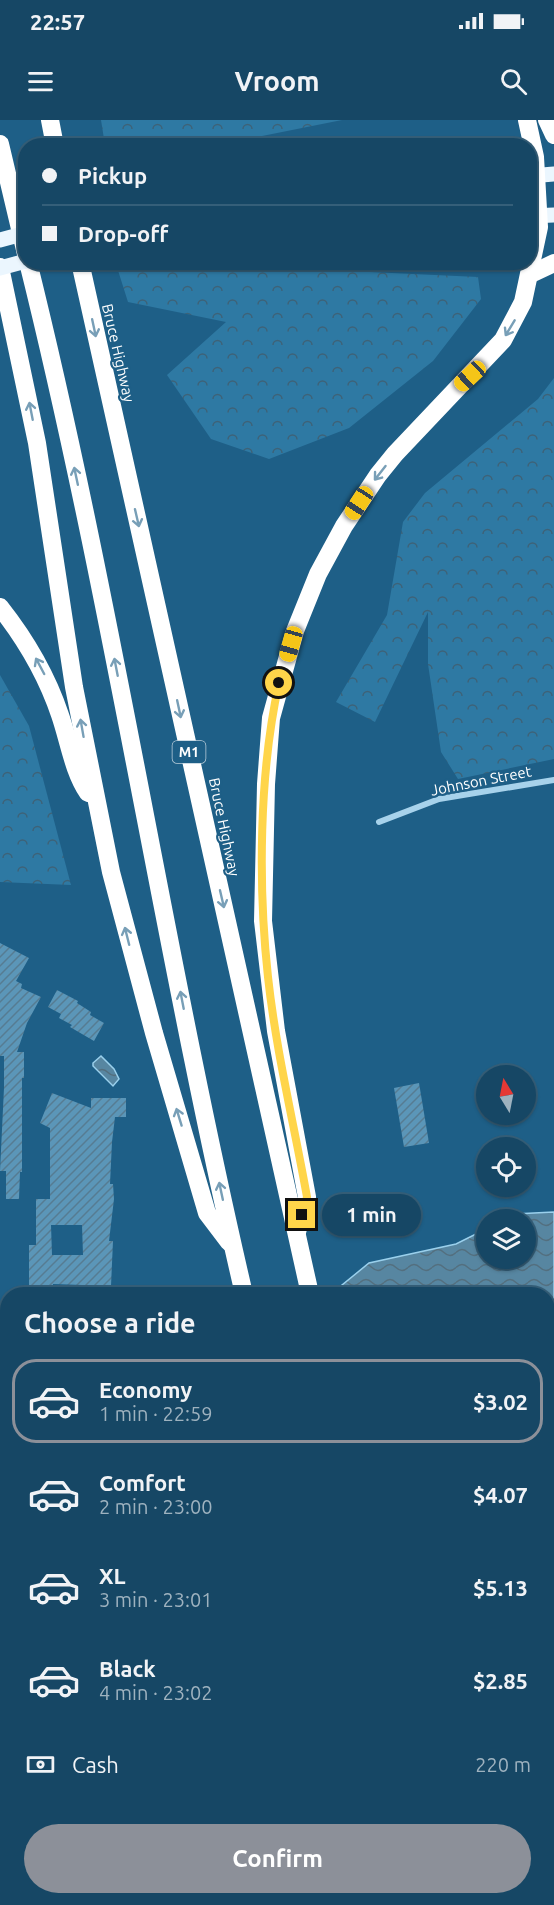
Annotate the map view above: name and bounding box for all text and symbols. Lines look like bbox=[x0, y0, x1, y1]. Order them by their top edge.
text: 22:57 bbox=[30, 9, 85, 34]
icon: menu bbox=[24, 65, 57, 98]
icon: search bbox=[497, 65, 530, 98]
text: Vroom bbox=[235, 66, 319, 96]
text: Pickup bbox=[78, 163, 147, 188]
text: Drop-off bbox=[78, 221, 168, 246]
street label: Bruce Highway bbox=[99, 302, 138, 404]
one-way arrow bbox=[89, 318, 100, 337]
one-way arrow bbox=[504, 319, 516, 336]
car bbox=[451, 357, 489, 395]
one-way arrow bbox=[25, 402, 36, 422]
one-way arrow bbox=[373, 465, 386, 481]
one-way arrow bbox=[70, 467, 81, 487]
car bbox=[342, 483, 376, 523]
one-way arrow bbox=[132, 509, 144, 528]
car bbox=[277, 624, 305, 664]
one-way arrow bbox=[33, 658, 45, 676]
one-way arrow bbox=[110, 658, 121, 678]
route start bbox=[265, 669, 292, 696]
one-way arrow bbox=[174, 699, 186, 718]
one-way arrow bbox=[76, 719, 87, 739]
road number: M1 bbox=[172, 741, 206, 763]
street label: Johnson Street bbox=[429, 762, 533, 799]
street label: Bruce Highway bbox=[206, 776, 243, 878]
one-way arrow bbox=[216, 889, 228, 908]
one-way arrow bbox=[121, 926, 133, 945]
one-way arrow bbox=[176, 991, 187, 1011]
north arrow bbox=[476, 1065, 536, 1125]
map controls bbox=[476, 1065, 536, 1269]
one-way arrow bbox=[172, 1108, 184, 1127]
button: locate bbox=[476, 1137, 536, 1197]
one-way arrow bbox=[215, 1182, 226, 1202]
callout: 1 min bbox=[323, 1194, 422, 1236]
route end bbox=[288, 1201, 315, 1228]
text: 1 min bbox=[346, 1203, 397, 1226]
button: layers bbox=[476, 1209, 536, 1269]
text: Choose a ride bbox=[24, 1308, 196, 1338]
icon: car bbox=[27, 1374, 81, 1428]
text: Economy bbox=[99, 1377, 192, 1402]
text: $3.02 bbox=[473, 1389, 528, 1414]
text: 1 min · 22:59 bbox=[99, 1402, 213, 1425]
icon: car bbox=[27, 1467, 81, 1521]
text: Comfort bbox=[99, 1470, 186, 1495]
text: $4.07 bbox=[473, 1482, 528, 1507]
text: 2 min · 23:00 bbox=[99, 1495, 213, 1518]
icon: car bbox=[27, 1560, 81, 1614]
text: XL bbox=[99, 1563, 126, 1588]
text: $5.13 bbox=[473, 1575, 528, 1600]
text: 3 min · 23:01 bbox=[99, 1588, 213, 1611]
icon: car bbox=[27, 1653, 81, 1707]
text: Black bbox=[99, 1656, 156, 1681]
text: $2.85 bbox=[473, 1668, 528, 1693]
text: 4 min · 23:02 bbox=[99, 1681, 213, 1704]
icon: cash bbox=[24, 1748, 57, 1781]
text: Cash bbox=[72, 1752, 119, 1777]
text: 220 m bbox=[475, 1753, 531, 1776]
button: Confirm bbox=[24, 1824, 531, 1893]

